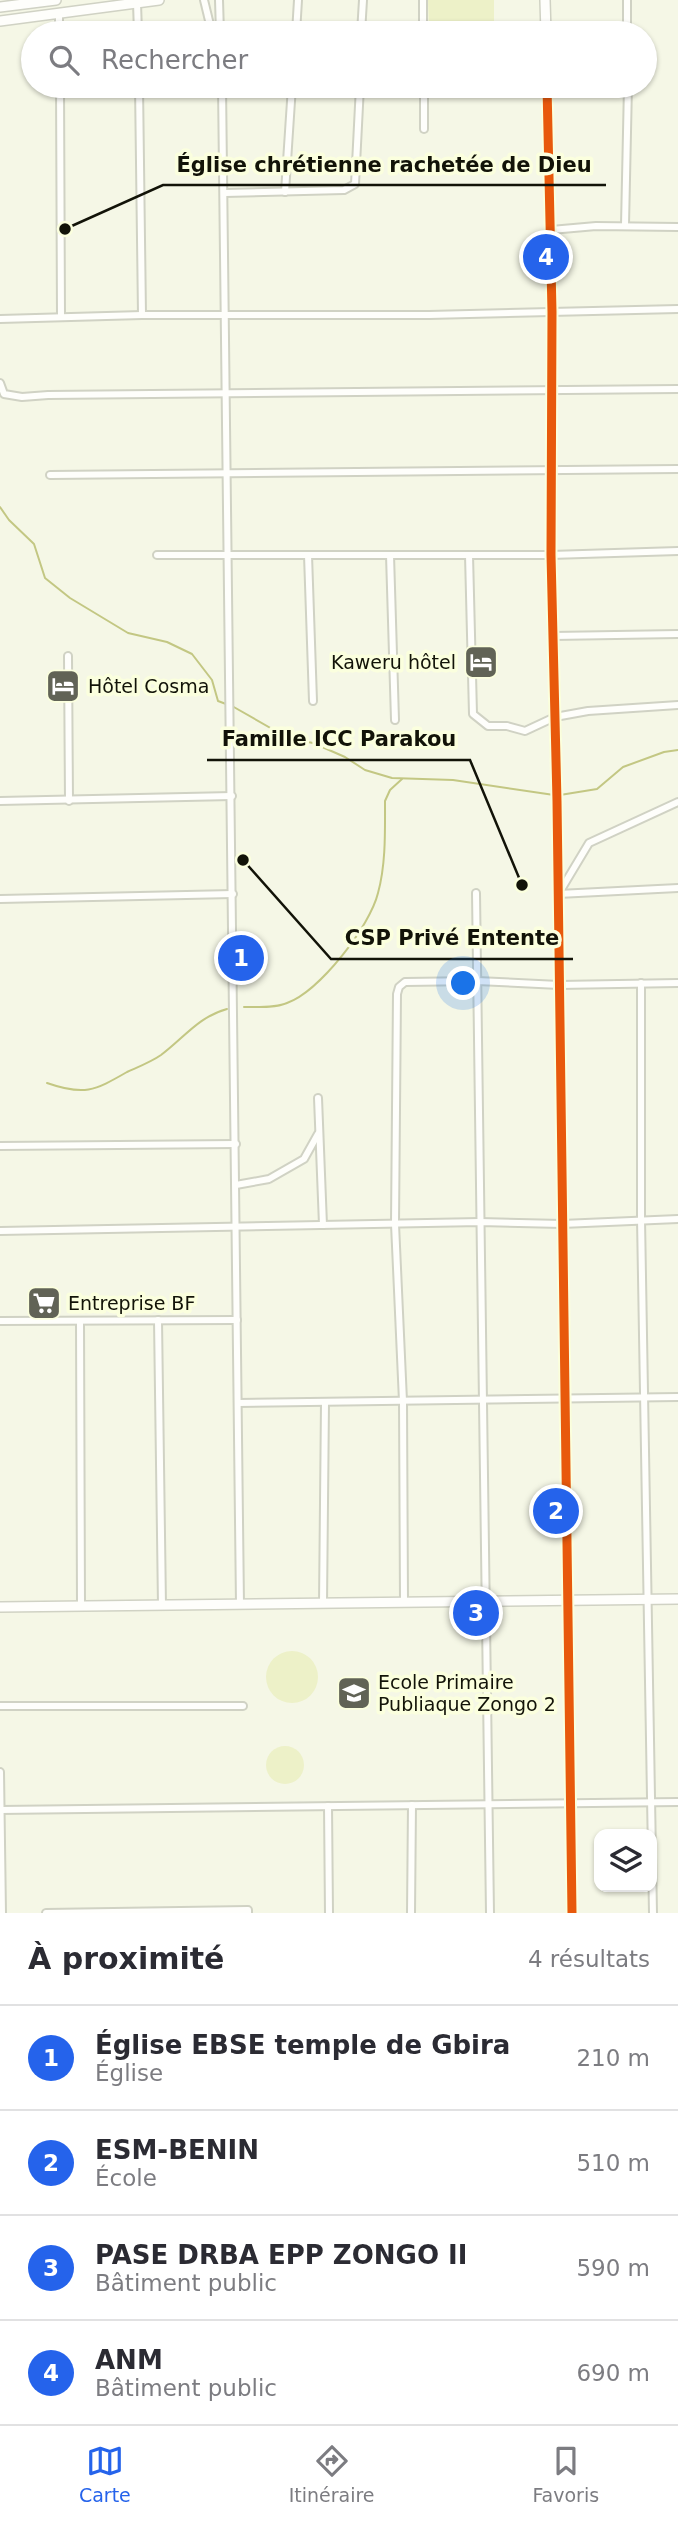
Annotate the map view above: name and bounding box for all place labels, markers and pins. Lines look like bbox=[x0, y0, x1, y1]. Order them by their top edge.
callout: Église chrétienne rachetée de Dieu bbox=[163, 143, 606, 185]
pin: 4 bbox=[523, 231, 569, 283]
hotel icon: Kaweru hôtel bbox=[462, 643, 500, 681]
place label: Kaweru hôtel bbox=[331, 651, 456, 673]
hotel icon: Hôtel Cosma bbox=[44, 667, 82, 705]
place label: Hôtel Cosma bbox=[88, 675, 209, 697]
callout: Famille ICC Parakou bbox=[207, 718, 470, 760]
callout: CSP Privé Entente bbox=[331, 917, 573, 959]
pin: 1 bbox=[218, 932, 264, 984]
supermarket icon: Entreprise BF bbox=[25, 1284, 63, 1322]
place label: Entreprise BF bbox=[68, 1292, 195, 1314]
pin: 2 bbox=[533, 1485, 579, 1537]
pin: 3 bbox=[453, 1587, 499, 1639]
place label: Ecole Primaire Publiaque Zongo 2 bbox=[378, 1671, 556, 1715]
school or university icon: Ecole Primaire Publiaque Zongo 2 bbox=[335, 1674, 373, 1712]

